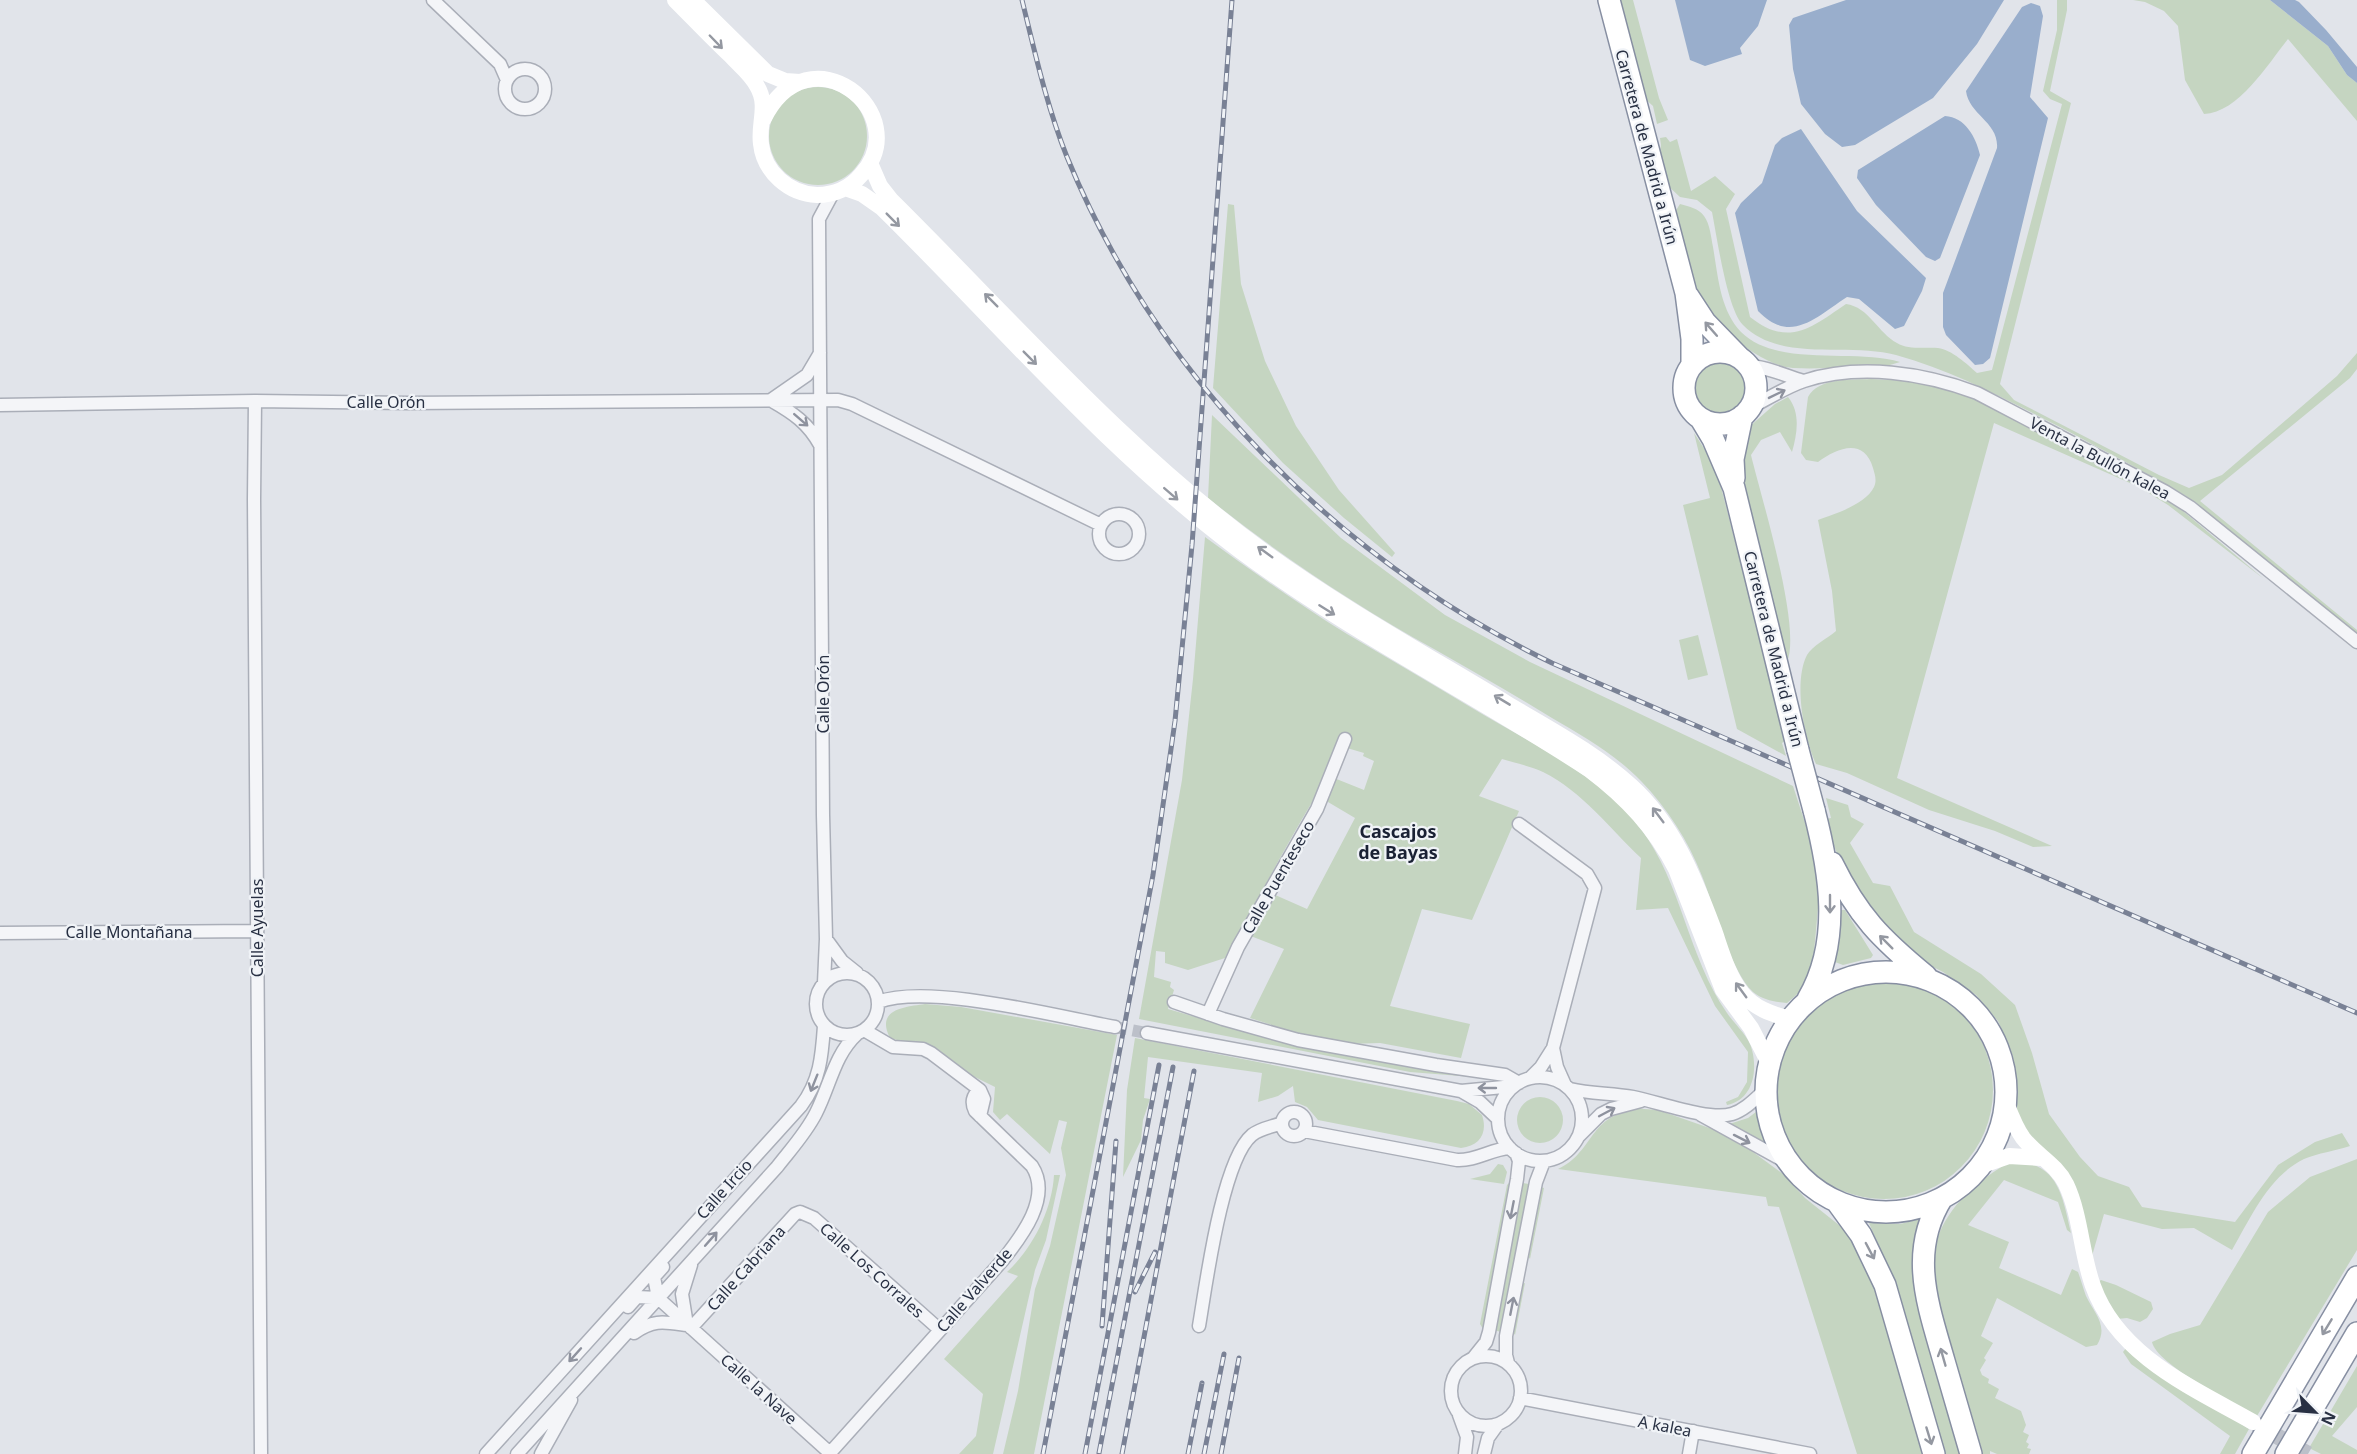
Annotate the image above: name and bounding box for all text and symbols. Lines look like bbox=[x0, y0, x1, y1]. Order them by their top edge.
one-way arrow bbox=[709, 34, 723, 49]
street label: Carretera de Madrid a Irún bbox=[1610, 47, 1684, 247]
one-way arrow bbox=[886, 212, 901, 227]
one-way arrow bbox=[984, 292, 999, 307]
one-way arrow bbox=[1705, 321, 1718, 337]
one-way arrow bbox=[1023, 351, 1038, 366]
one-way arrow bbox=[1767, 388, 1785, 400]
street label: Calle Orón bbox=[347, 391, 425, 413]
street label: Venta la Bullón kalea bbox=[2026, 412, 2174, 504]
one-way arrow bbox=[793, 413, 808, 427]
one-way arrow bbox=[1163, 487, 1178, 501]
one-way arrow bbox=[1258, 546, 1274, 558]
street label: Carretera de Madrid a Irún bbox=[1739, 549, 1809, 749]
one-way arrow bbox=[1318, 604, 1335, 616]
street label: Calle Orón bbox=[812, 655, 834, 733]
one-way arrow bbox=[1494, 694, 1511, 706]
one-way arrow bbox=[1652, 807, 1664, 823]
street label: Calle Puenteseco bbox=[1237, 816, 1319, 938]
district label: Cascajos de Bayas bbox=[1358, 819, 1438, 864]
street label: Calle Ayuelas bbox=[246, 879, 268, 977]
one-way arrow bbox=[1824, 894, 1836, 914]
street label: Calle Montañana bbox=[65, 921, 193, 943]
one-way arrow bbox=[1879, 935, 1894, 950]
one-way arrow bbox=[1735, 982, 1748, 998]
one-way arrow bbox=[808, 1073, 819, 1092]
one-way arrow bbox=[1478, 1082, 1498, 1094]
one-way arrow bbox=[1598, 1106, 1615, 1118]
one-way arrow bbox=[1733, 1133, 1751, 1145]
street label: Calle Ircio bbox=[691, 1154, 757, 1224]
one-way arrow bbox=[1506, 1200, 1517, 1220]
street label: Calle Los Corrales bbox=[815, 1217, 929, 1323]
street label: Calle Cabriana bbox=[702, 1220, 790, 1316]
one-way arrow bbox=[704, 1232, 718, 1247]
one-way arrow bbox=[1864, 1242, 1876, 1259]
street label: Calle Valverde bbox=[931, 1243, 1017, 1337]
one-way arrow bbox=[1507, 1297, 1518, 1316]
one-way arrow bbox=[2320, 1318, 2332, 1335]
one-way arrow bbox=[568, 1347, 582, 1362]
one-way arrow bbox=[1937, 1348, 1948, 1367]
street label: Calle la Nave bbox=[716, 1349, 802, 1429]
north arrow bbox=[2285, 1382, 2345, 1442]
text: N bbox=[2316, 1408, 2341, 1429]
street label: A kalea bbox=[1636, 1410, 1694, 1442]
one-way arrow bbox=[1924, 1426, 1935, 1445]

